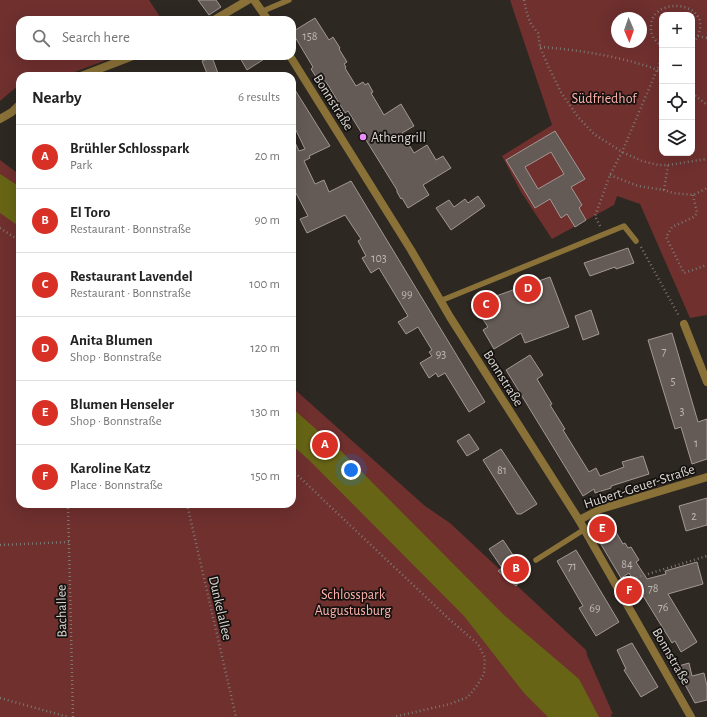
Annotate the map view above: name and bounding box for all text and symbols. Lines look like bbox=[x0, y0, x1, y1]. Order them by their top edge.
north arrow bbox=[611, 12, 647, 48]
map controls bbox=[659, 12, 695, 156]
button: + bbox=[659, 12, 695, 48]
search box bbox=[16, 16, 296, 60]
icon: search bbox=[30, 27, 52, 49]
text: Search here bbox=[62, 30, 130, 45]
house number: 158 bbox=[303, 30, 318, 42]
button: − bbox=[659, 48, 695, 84]
street label: Bonnstraße bbox=[310, 72, 356, 133]
button: locate bbox=[659, 84, 695, 120]
text: Nearby bbox=[32, 89, 82, 106]
text: 6 results bbox=[238, 91, 280, 104]
park label: Südfriedhof bbox=[572, 92, 637, 106]
button: layers bbox=[659, 120, 695, 156]
place label: Athengrill bbox=[371, 131, 426, 145]
marker: Athengrill bbox=[358, 132, 368, 142]
text: Brühler Schlosspark bbox=[70, 141, 189, 156]
text: A bbox=[41, 150, 49, 163]
text: 20 m bbox=[255, 150, 280, 163]
text: Park bbox=[70, 159, 92, 172]
text: El Toro bbox=[70, 205, 111, 220]
text: B bbox=[41, 214, 49, 227]
text: 90 m bbox=[254, 214, 280, 227]
text: Restaurant · Bonnstraße bbox=[70, 223, 191, 236]
house number: 103 bbox=[371, 252, 387, 264]
text: Restaurant Lavendel bbox=[70, 269, 193, 284]
pin: D bbox=[515, 274, 541, 304]
text: C bbox=[42, 278, 48, 291]
text: 100 m bbox=[249, 278, 280, 291]
text: Restaurant · Bonnstraße bbox=[70, 287, 191, 300]
house number: 99 bbox=[401, 288, 413, 300]
pin: C bbox=[473, 290, 499, 320]
text: Anita Blumen bbox=[70, 333, 153, 348]
text: D bbox=[41, 342, 49, 355]
text: 120 m bbox=[250, 342, 280, 355]
house number: 7 bbox=[661, 345, 667, 357]
house number: 93 bbox=[436, 348, 446, 360]
street label: Bonnstraße bbox=[480, 348, 526, 409]
text: Shop · Bonnstraße bbox=[70, 351, 162, 364]
house number: 5 bbox=[670, 375, 676, 387]
text: Blumen Henseler bbox=[70, 397, 174, 412]
house number: 3 bbox=[680, 405, 685, 417]
text: E bbox=[42, 406, 48, 419]
text: 130 m bbox=[251, 406, 280, 419]
text: Shop · Bonnstraße bbox=[70, 415, 162, 428]
pin: A bbox=[312, 430, 338, 460]
house number: 1 bbox=[694, 437, 698, 449]
your location bbox=[341, 460, 361, 480]
text: Karoline Katz bbox=[70, 461, 151, 476]
street label: Hubert-Geuer-Straße bbox=[582, 462, 697, 512]
house number: 81 bbox=[497, 464, 507, 476]
text: F bbox=[42, 470, 48, 483]
text: 150 m bbox=[251, 470, 280, 483]
text: Place · Bonnstraße bbox=[70, 479, 163, 492]
house number: 2 bbox=[691, 510, 697, 522]
pin: E bbox=[589, 514, 615, 544]
pin: B bbox=[503, 554, 529, 584]
house number: 84 bbox=[621, 558, 633, 570]
house number: 71 bbox=[567, 560, 577, 572]
street label: Dunkelallee bbox=[206, 575, 234, 642]
pin: F bbox=[616, 576, 642, 606]
house number: 78 bbox=[648, 582, 659, 594]
street label: Bachallee bbox=[55, 584, 69, 638]
park label: Schlosspark Augustusburg bbox=[315, 588, 391, 618]
house number: 76 bbox=[658, 601, 669, 613]
house number: 69 bbox=[589, 602, 601, 614]
street label: Bonnstraße bbox=[649, 626, 693, 687]

